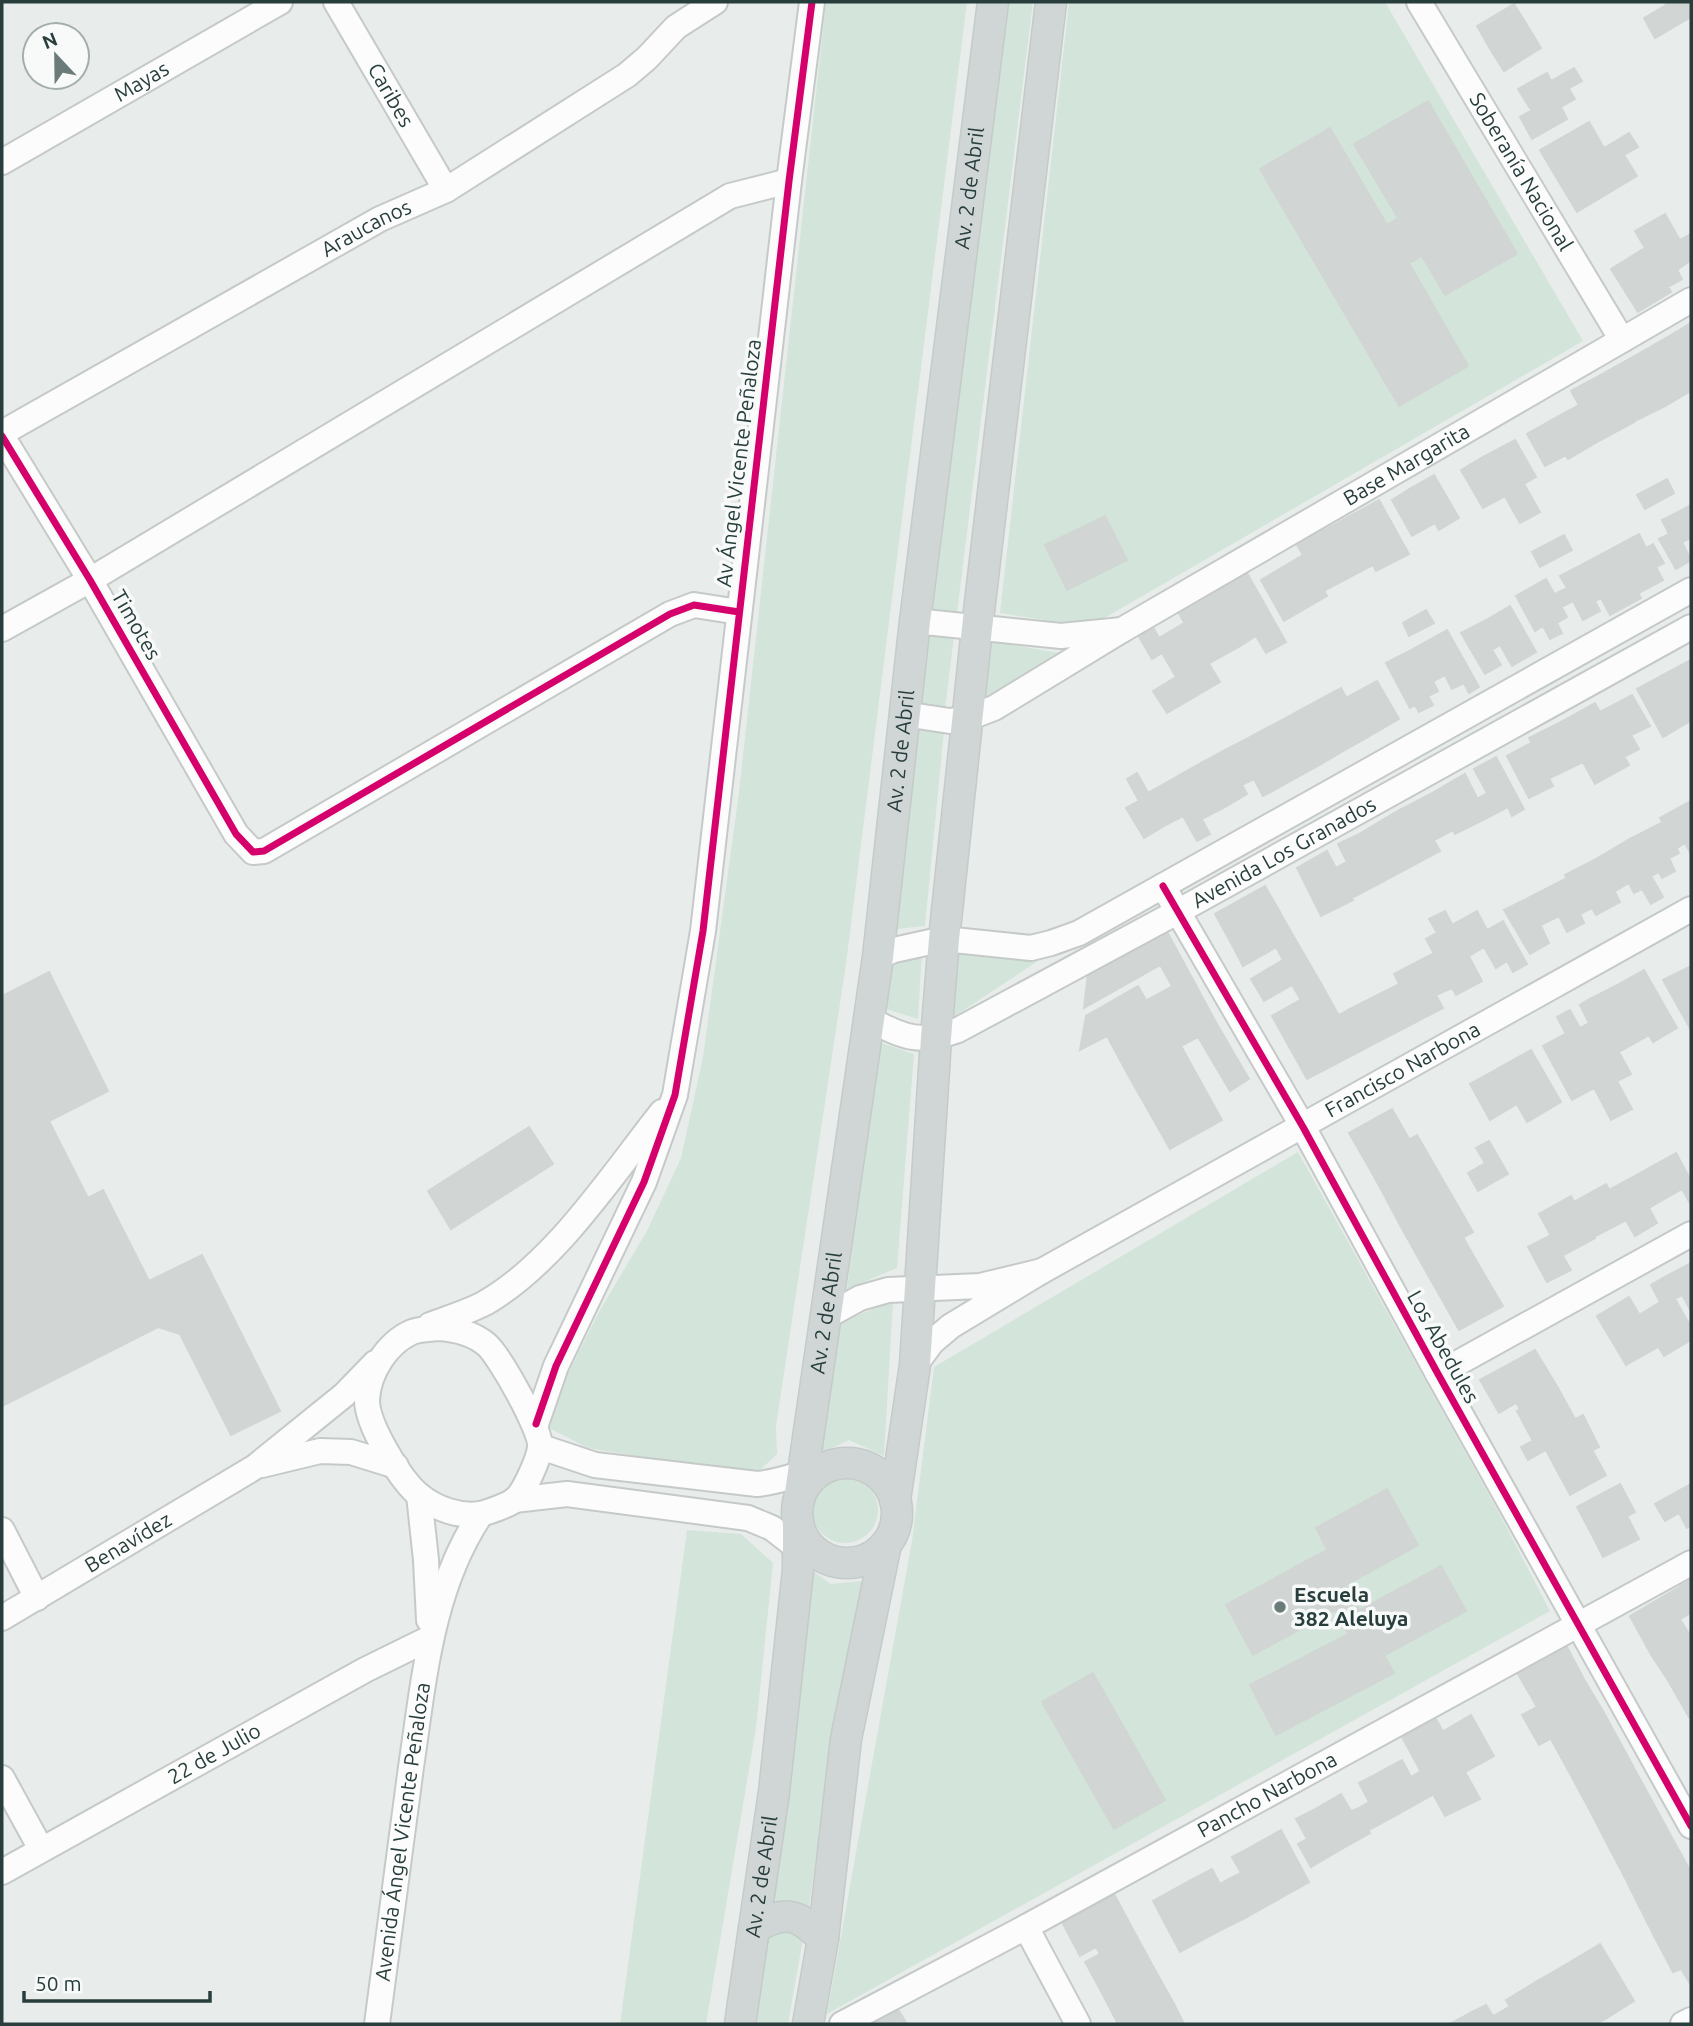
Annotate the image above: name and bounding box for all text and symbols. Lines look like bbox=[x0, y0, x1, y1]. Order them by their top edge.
north arrow bbox=[21, 21, 91, 91]
text: N bbox=[39, 27, 60, 53]
street label: Mayas bbox=[109, 56, 173, 106]
street label: Caribes bbox=[363, 59, 419, 131]
street label: Soberanía Nacional bbox=[1465, 88, 1578, 255]
street label: Av. 2 de Abril bbox=[949, 126, 988, 251]
street label: Araucanos bbox=[317, 194, 414, 261]
street label: Av Ángel Vicente Peñaloza bbox=[711, 338, 765, 588]
street label: Base Margarita bbox=[1339, 418, 1473, 510]
street label: Timotes bbox=[107, 585, 166, 664]
street label: Av. 2 de Abril bbox=[881, 688, 918, 813]
street label: Avenida Los Granados bbox=[1188, 791, 1380, 912]
street label: Francisco Narbona bbox=[1321, 1016, 1484, 1122]
street label: Av. 2 de Abril bbox=[804, 1250, 846, 1375]
street label: Los Abedules bbox=[1403, 1286, 1485, 1407]
street label: Benavídez bbox=[80, 1507, 175, 1577]
place label: Escuela 382 Aleluya bbox=[1294, 1582, 1409, 1630]
marker: Escuela 382 Aleluya bbox=[1272, 1599, 1288, 1615]
street label: Avenida Ángel Vicente Peñaloza bbox=[370, 1680, 434, 1982]
street label: 22 de Julio bbox=[163, 1718, 264, 1788]
street label: Pancho Narbona bbox=[1193, 1746, 1341, 1842]
street label: Av. 2 de Abril bbox=[740, 1814, 781, 1939]
scale bar bbox=[24, 1960, 210, 2004]
text: 50 m bbox=[35, 1971, 82, 1995]

